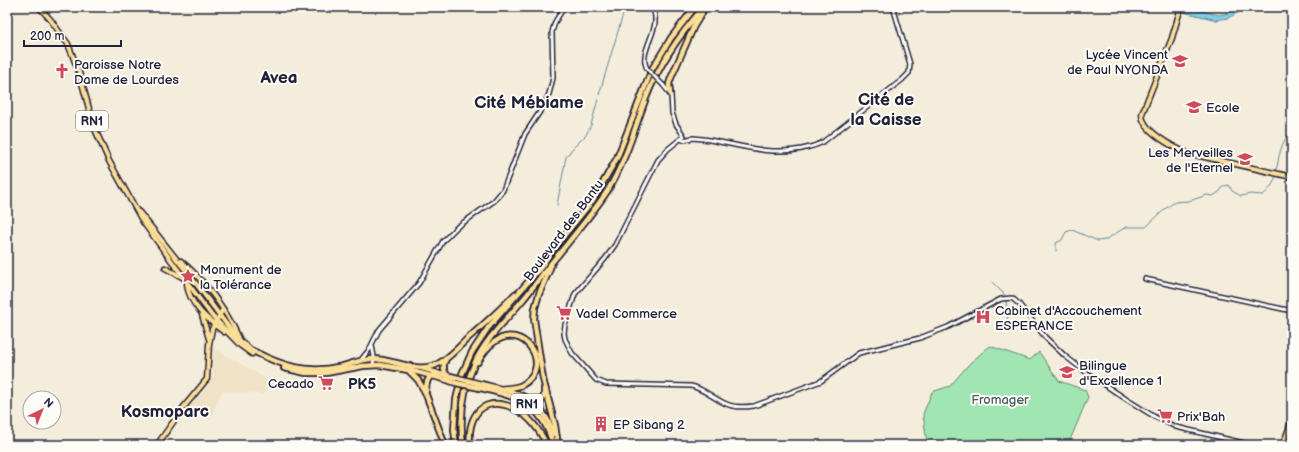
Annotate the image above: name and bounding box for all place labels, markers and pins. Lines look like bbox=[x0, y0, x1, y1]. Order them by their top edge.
place label: Lycée Vincent de Paul NYONDA bbox=[1067, 47, 1168, 78]
school or university icon: Lycée Vincent de Paul NYONDA bbox=[1171, 52, 1189, 70]
place label: Paroisse Notre Dame de Lourdes bbox=[74, 57, 179, 88]
church icon: Paroisse Notre Dame de Lourdes bbox=[53, 62, 71, 80]
school or university icon: Ecole bbox=[1185, 98, 1203, 116]
place label: Ecole bbox=[1206, 100, 1240, 116]
place label: Les Merveilles de l'Eternel bbox=[1148, 145, 1234, 176]
school or university icon: Les Merveilles de l'Eternel bbox=[1236, 150, 1254, 168]
place label: Monument de la Tolérance bbox=[200, 262, 282, 293]
place icon: Monument de la Tolérance bbox=[179, 267, 197, 285]
place label: Cabinet d'Accouchement ESPERANCE bbox=[995, 303, 1142, 334]
supermarket icon: Vadel Commerce bbox=[555, 304, 573, 322]
place label: Vadel Commerce bbox=[576, 306, 677, 322]
hospital icon: Cabinet d'Accouchement ESPERANCE bbox=[974, 308, 992, 326]
place label: Bilingue d'Excellence 1 bbox=[1079, 358, 1162, 389]
school or university icon: Bilingue d'Excellence 1 bbox=[1058, 363, 1076, 381]
supermarket icon: Cecado bbox=[317, 374, 335, 392]
place label: Cecado bbox=[268, 376, 314, 392]
supermarket icon: Prix'Bah bbox=[1156, 407, 1174, 425]
place label: Prix'Bah bbox=[1177, 409, 1225, 425]
building icon: EP Sibang 2 bbox=[592, 415, 610, 433]
place label: EP Sibang 2 bbox=[613, 417, 685, 433]

